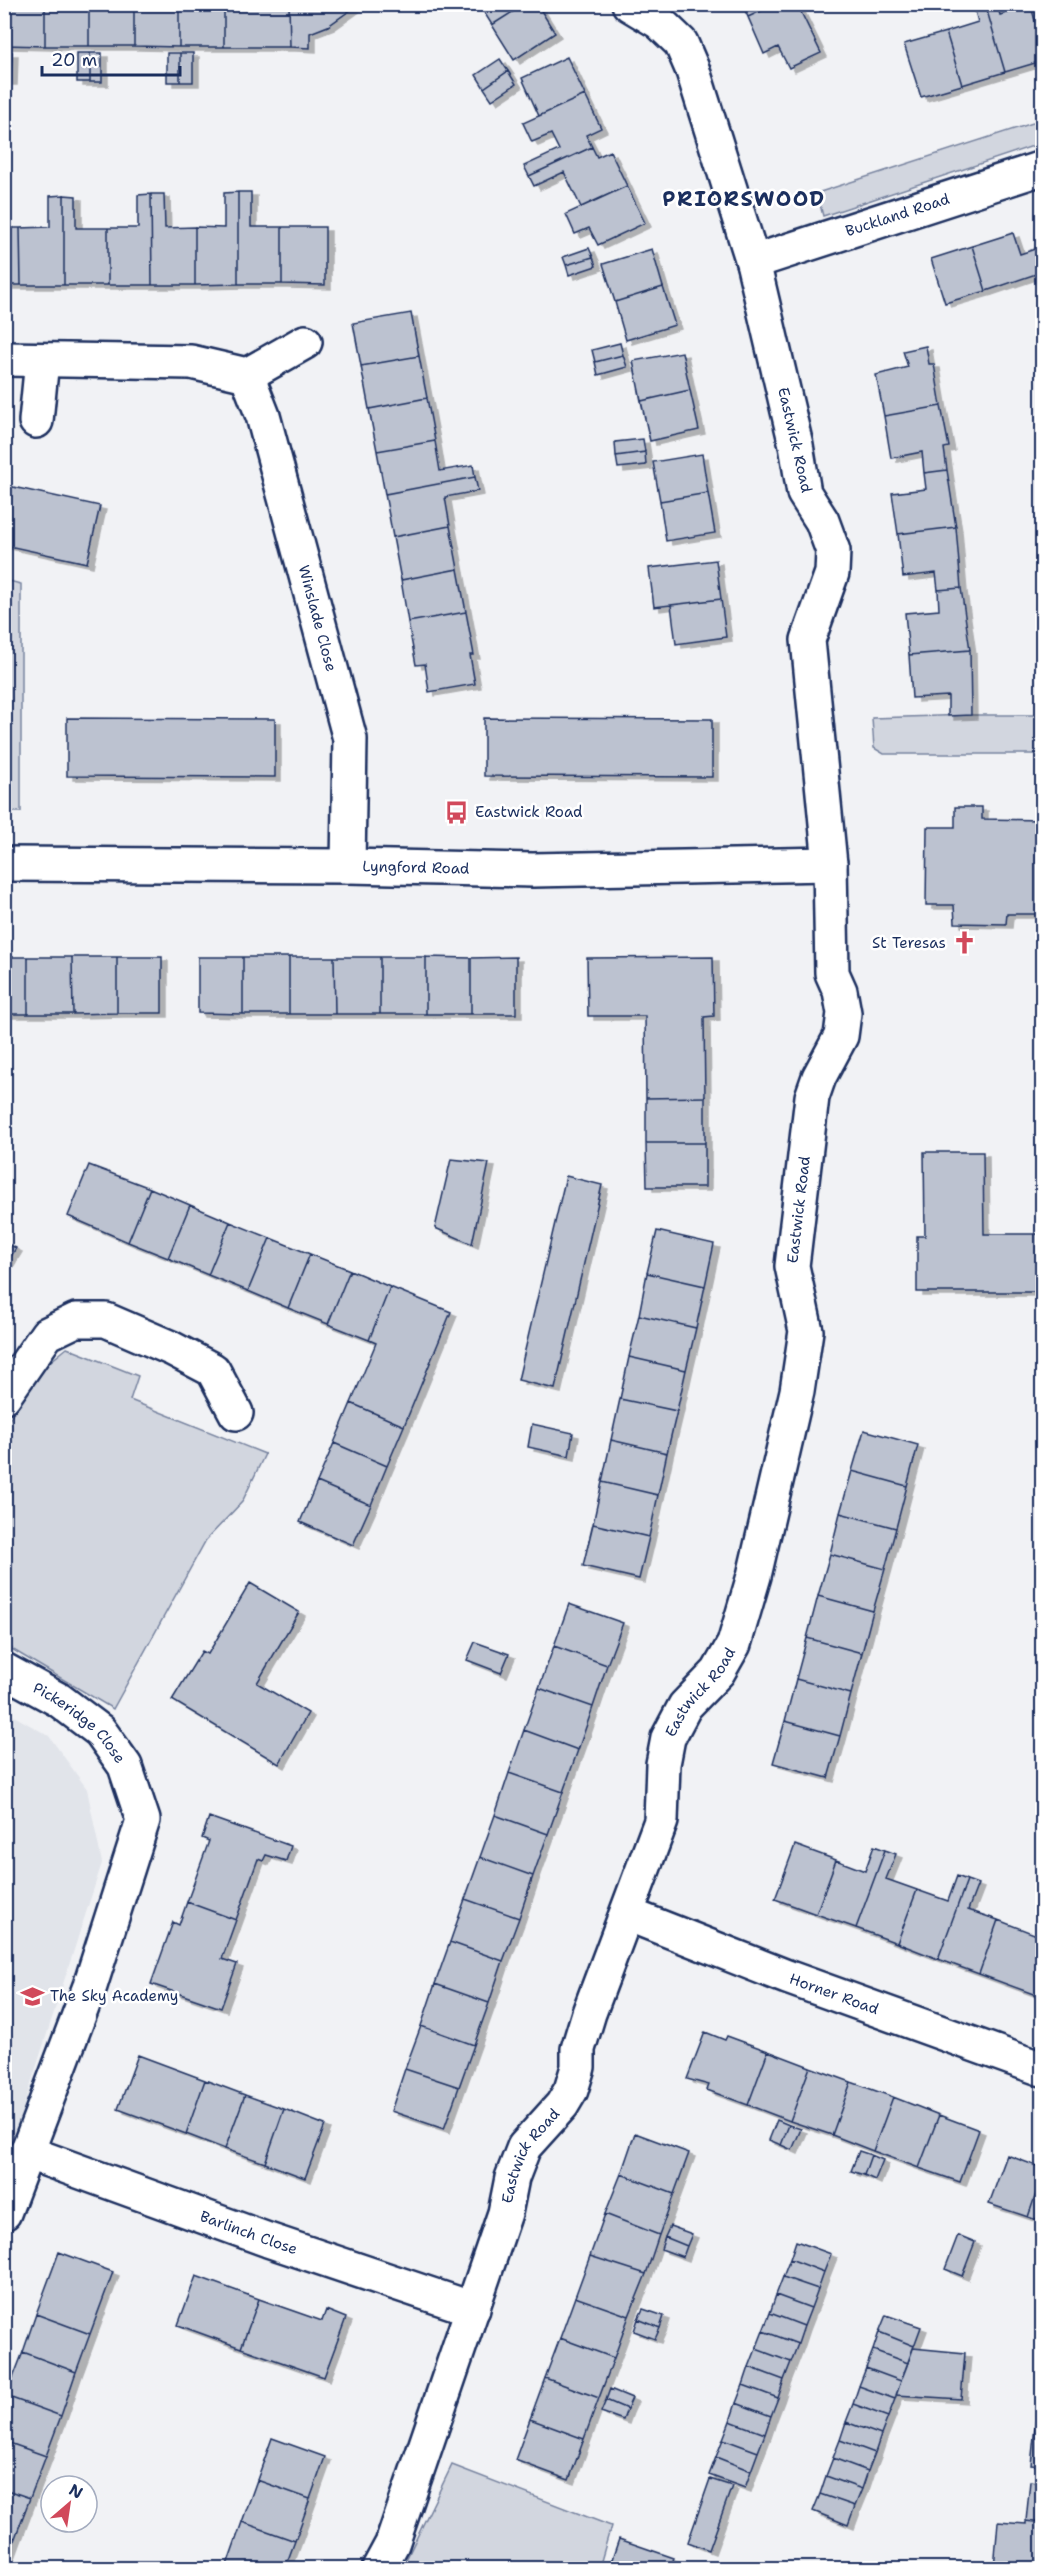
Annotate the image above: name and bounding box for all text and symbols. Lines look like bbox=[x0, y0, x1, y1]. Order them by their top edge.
scale bar bbox=[42, 39, 180, 77]
text: 20 m bbox=[51, 48, 97, 72]
district label: PRIORSWOOD bbox=[662, 185, 826, 213]
street label: Buckland Road bbox=[843, 189, 953, 241]
street label: Eastwick Road bbox=[773, 385, 817, 495]
street label: Winslade Close bbox=[294, 563, 341, 674]
bus stop icon: Eastwick Road bbox=[444, 799, 470, 825]
place label: Eastwick Road bbox=[475, 802, 583, 822]
street label: Lyngford Road bbox=[362, 856, 470, 879]
church icon: St Teresas bbox=[951, 930, 977, 956]
place label: St Teresas bbox=[872, 933, 946, 953]
street label: Eastwick Road bbox=[782, 1154, 815, 1264]
street label: Eastwick Road bbox=[660, 1643, 740, 1740]
street label: Pickeridge Close bbox=[29, 1678, 130, 1767]
street label: Horner Road bbox=[787, 1969, 882, 2019]
school or university icon: The Sky Academy bbox=[19, 1983, 45, 2009]
place label: The Sky Academy bbox=[50, 1986, 178, 2006]
street label: Eastwick Road bbox=[497, 2104, 565, 2205]
street label: Barlinch Close bbox=[197, 2206, 300, 2259]
north arrow bbox=[39, 2474, 99, 2534]
text: N bbox=[65, 2479, 87, 2504]

